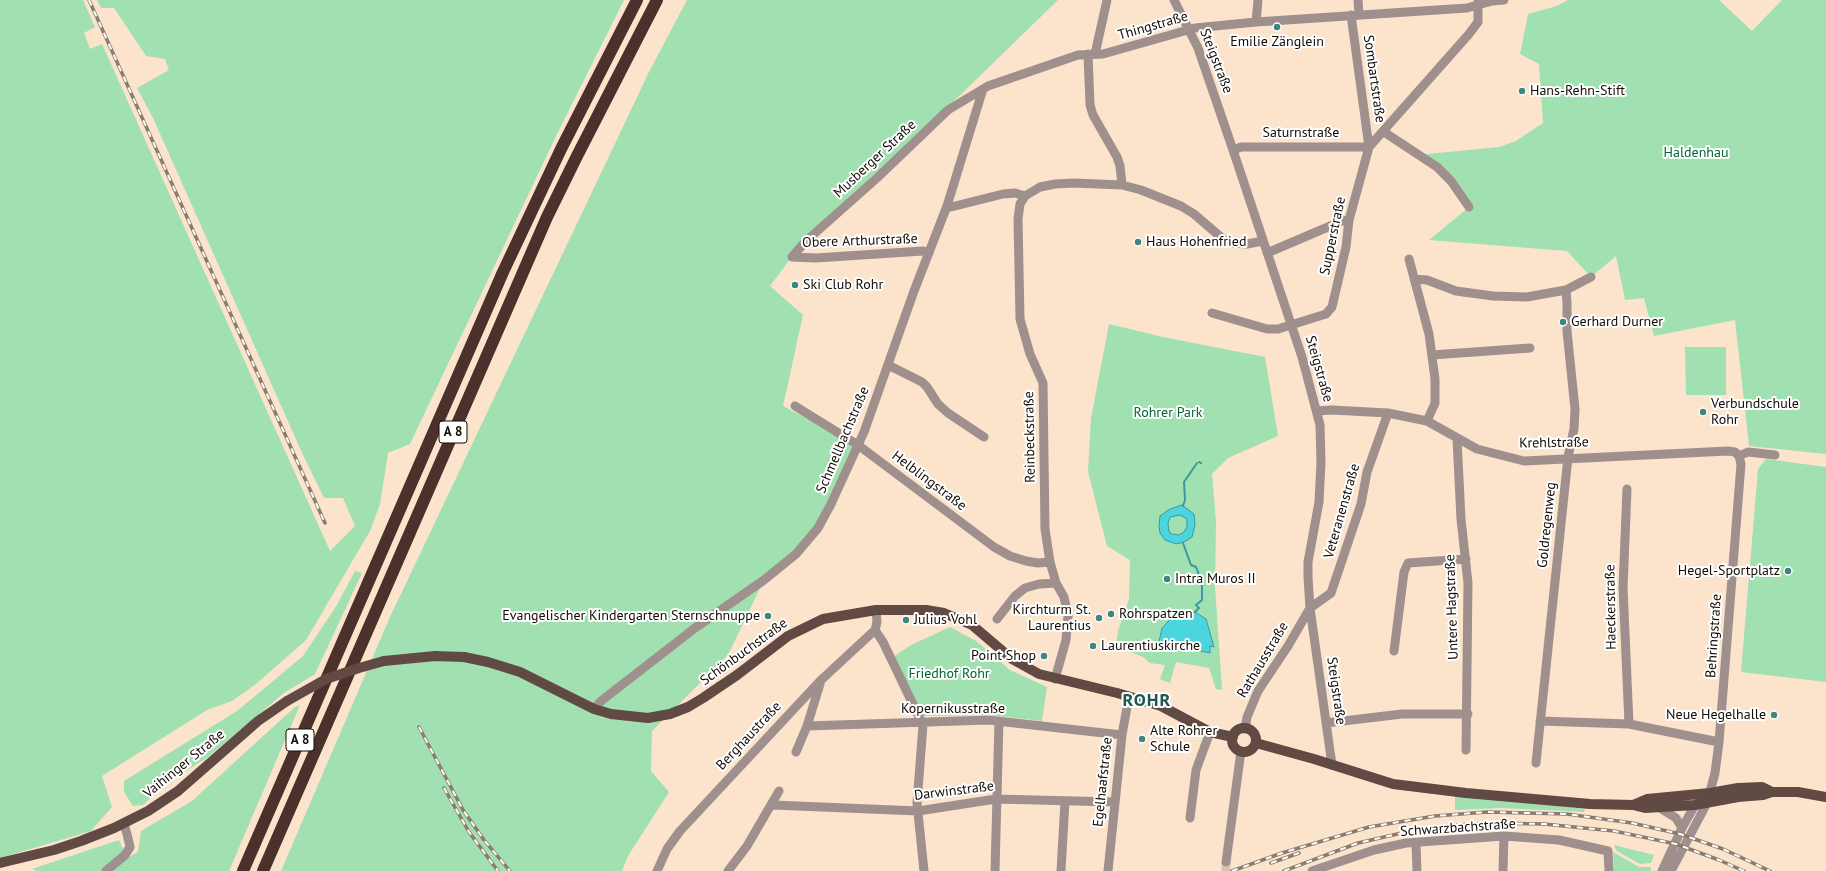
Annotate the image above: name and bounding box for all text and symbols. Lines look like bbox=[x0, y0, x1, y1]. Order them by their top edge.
street label: Thingstraße bbox=[1116, 8, 1190, 44]
marker: Emilie Zänglein bbox=[1272, 22, 1282, 32]
street label: Steigstraße bbox=[1196, 26, 1236, 96]
place label: Emilie Zänglein bbox=[1230, 34, 1324, 50]
street label: Sombartstraße bbox=[1360, 34, 1388, 124]
place label: Hans-Rehn-Stift bbox=[1530, 83, 1625, 99]
marker: Hans-Rehn-Stift bbox=[1517, 86, 1527, 96]
street label: Musberger Straße bbox=[830, 117, 920, 201]
street label: Saturnstraße bbox=[1263, 125, 1339, 141]
park label: Haldenhau bbox=[1664, 145, 1728, 161]
street label: Supperstraße bbox=[1316, 195, 1350, 277]
street label: Obere Arthurstraße bbox=[802, 231, 918, 251]
place label: Haus Hohenfried bbox=[1146, 234, 1246, 250]
marker: Haus Hohenfried bbox=[1133, 237, 1143, 247]
place label: Ski Club Rohr bbox=[803, 277, 883, 293]
marker: Ski Club Rohr bbox=[790, 280, 800, 290]
place label: Gerhard Durner bbox=[1571, 314, 1663, 330]
marker: Gerhard Durner bbox=[1558, 317, 1568, 327]
street label: Steigstraße bbox=[1302, 334, 1336, 404]
street label: Schmellbachstraße bbox=[813, 384, 873, 496]
street label: Reinbeckstraße bbox=[1021, 391, 1039, 483]
place label: Verbundschule Rohr bbox=[1711, 396, 1799, 428]
park label: Rohrer Park bbox=[1134, 405, 1202, 421]
marker: Verbundschule Rohr bbox=[1698, 407, 1708, 417]
road number: A 8 bbox=[439, 421, 467, 443]
street label: Krehlstraße bbox=[1519, 434, 1589, 452]
street label: Helblingstraße bbox=[888, 448, 970, 514]
street label: Veteranenstraße bbox=[1320, 462, 1364, 560]
street label: Goldregenweg bbox=[1534, 481, 1560, 569]
street label: Untere Hagstraße bbox=[1442, 554, 1462, 660]
place label: Hegel-Sportplatz bbox=[1678, 563, 1780, 579]
street label: Haeckerstraße bbox=[1602, 564, 1620, 650]
marker: Hegel-Sportplatz bbox=[1783, 566, 1793, 576]
place label: Intra Muros II bbox=[1175, 571, 1256, 587]
marker: Intra Muros II bbox=[1162, 574, 1172, 584]
street label: Behringstraße bbox=[1703, 593, 1725, 679]
place label: Kirchturm St. Laurentius bbox=[1012, 602, 1091, 634]
place label: Rohrspatzen bbox=[1119, 606, 1193, 622]
place label: Evangelischer Kindergarten Sternschnuppe bbox=[502, 608, 760, 624]
marker: Rohrspatzen bbox=[1106, 609, 1116, 619]
marker: Evangelischer Kindergarten Sternschnuppe bbox=[763, 611, 773, 621]
place label: Julius Vohl bbox=[914, 612, 977, 628]
marker: Kirchturm St. Laurentius bbox=[1094, 613, 1104, 623]
street label: Schönbuchstraße bbox=[697, 615, 791, 689]
marker: Julius Vohl bbox=[901, 615, 911, 625]
street label: Rathausstraße bbox=[1234, 619, 1292, 701]
place label: Laurentiuskirche bbox=[1101, 638, 1200, 654]
marker: Laurentiuskirche bbox=[1088, 641, 1098, 651]
place label: Point Shop bbox=[971, 648, 1036, 664]
marker: Point Shop bbox=[1039, 651, 1049, 661]
street label: Steigstraße bbox=[1323, 656, 1349, 726]
park label: Friedhof Rohr bbox=[908, 666, 990, 682]
district label: ROHR bbox=[1123, 690, 1171, 712]
street label: Berghaustraße bbox=[713, 698, 785, 774]
street label: Kopernikusstraße bbox=[901, 701, 1005, 717]
place label: Neue Hegelhalle bbox=[1666, 707, 1766, 723]
marker: Neue Hegelhalle bbox=[1769, 710, 1779, 720]
place label: Alte Rohrer Schule bbox=[1150, 723, 1217, 756]
street label: Vaihinger Straße bbox=[140, 726, 228, 802]
road number: A 8 bbox=[286, 729, 314, 751]
marker: Alte Rohrer Schule bbox=[1137, 734, 1147, 744]
street label: Egelhaafstraße bbox=[1090, 736, 1116, 828]
street label: Darwinstraße bbox=[913, 778, 995, 804]
street label: Schwarzbachstraße bbox=[1400, 816, 1516, 840]

